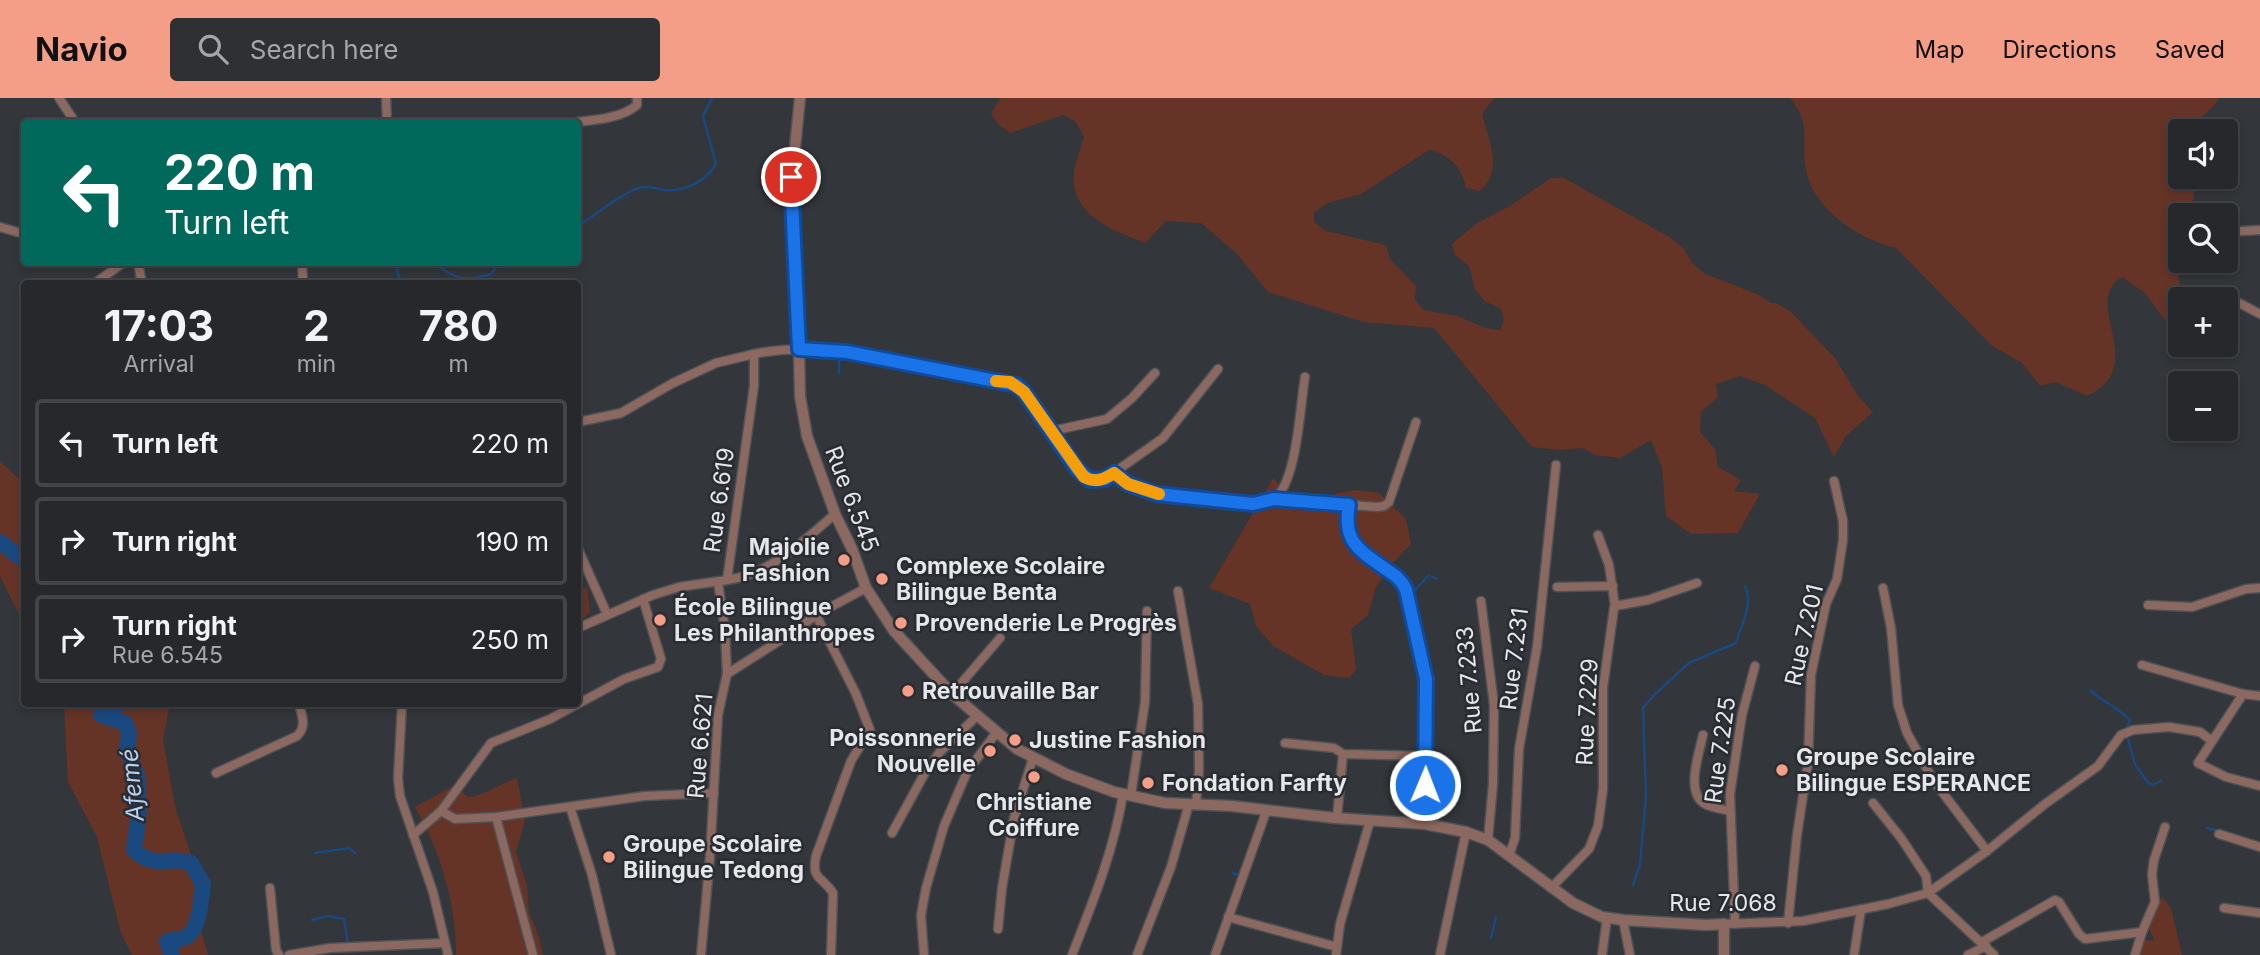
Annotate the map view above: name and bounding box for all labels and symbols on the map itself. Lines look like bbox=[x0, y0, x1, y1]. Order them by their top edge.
pin bbox=[761, 147, 821, 207]
street label: Rue 6.545 bbox=[819, 442, 885, 556]
street label: Rue 6.619 bbox=[698, 446, 740, 554]
place label: Majolie Fashion bbox=[742, 533, 830, 587]
marker: Majolie Fashion bbox=[836, 552, 852, 568]
place label: Complexe Scolaire Bilingue Benta bbox=[896, 552, 1105, 606]
marker: Complexe Scolaire Bilingue Benta bbox=[874, 571, 890, 587]
street label: Rue 7.201 bbox=[1779, 582, 1829, 688]
place label: École Bilingue Les Philanthropes bbox=[674, 593, 875, 647]
street label: Rue 7.231 bbox=[1494, 606, 1534, 712]
place label: Provenderie Le Progrès bbox=[915, 609, 1177, 637]
marker: École Bilingue Les Philanthropes bbox=[652, 612, 668, 628]
marker: Provenderie Le Progrès bbox=[893, 615, 909, 631]
street label: Rue 7.233 bbox=[1450, 625, 1488, 735]
street label: Rue 7.229 bbox=[1570, 658, 1604, 766]
place label: Retrouvaille Bar bbox=[922, 677, 1099, 705]
marker: Retrouvaille Bar bbox=[900, 683, 916, 699]
street label: Rue 6.621 bbox=[681, 692, 719, 800]
street label: Rue 7.225 bbox=[1699, 695, 1741, 805]
place label: Poissonnerie Nouvelle bbox=[829, 724, 976, 778]
place label: Justine Fashion bbox=[1029, 726, 1206, 754]
marker: Justine Fashion bbox=[1007, 732, 1023, 748]
marker: Poissonnerie Nouvelle bbox=[982, 743, 998, 759]
place label: Groupe Scolaire Bilingue ESPERANCE bbox=[1796, 743, 2031, 797]
water label: Afemé bbox=[114, 747, 150, 824]
position arrow bbox=[1388, 748, 1462, 822]
marker: Groupe Scolaire Bilingue ESPERANCE bbox=[1774, 762, 1790, 778]
marker: Christiane Coiffure bbox=[1026, 769, 1042, 785]
place label: Fondation Farfty bbox=[1162, 769, 1347, 797]
marker: Fondation Farfty bbox=[1140, 775, 1156, 791]
place label: Christiane Coiffure bbox=[976, 788, 1092, 842]
place label: Groupe Scolaire Bilingue Tedong bbox=[623, 830, 804, 884]
marker: Groupe Scolaire Bilingue Tedong bbox=[601, 849, 617, 865]
street label: Rue 7.068 bbox=[1669, 889, 1777, 917]

